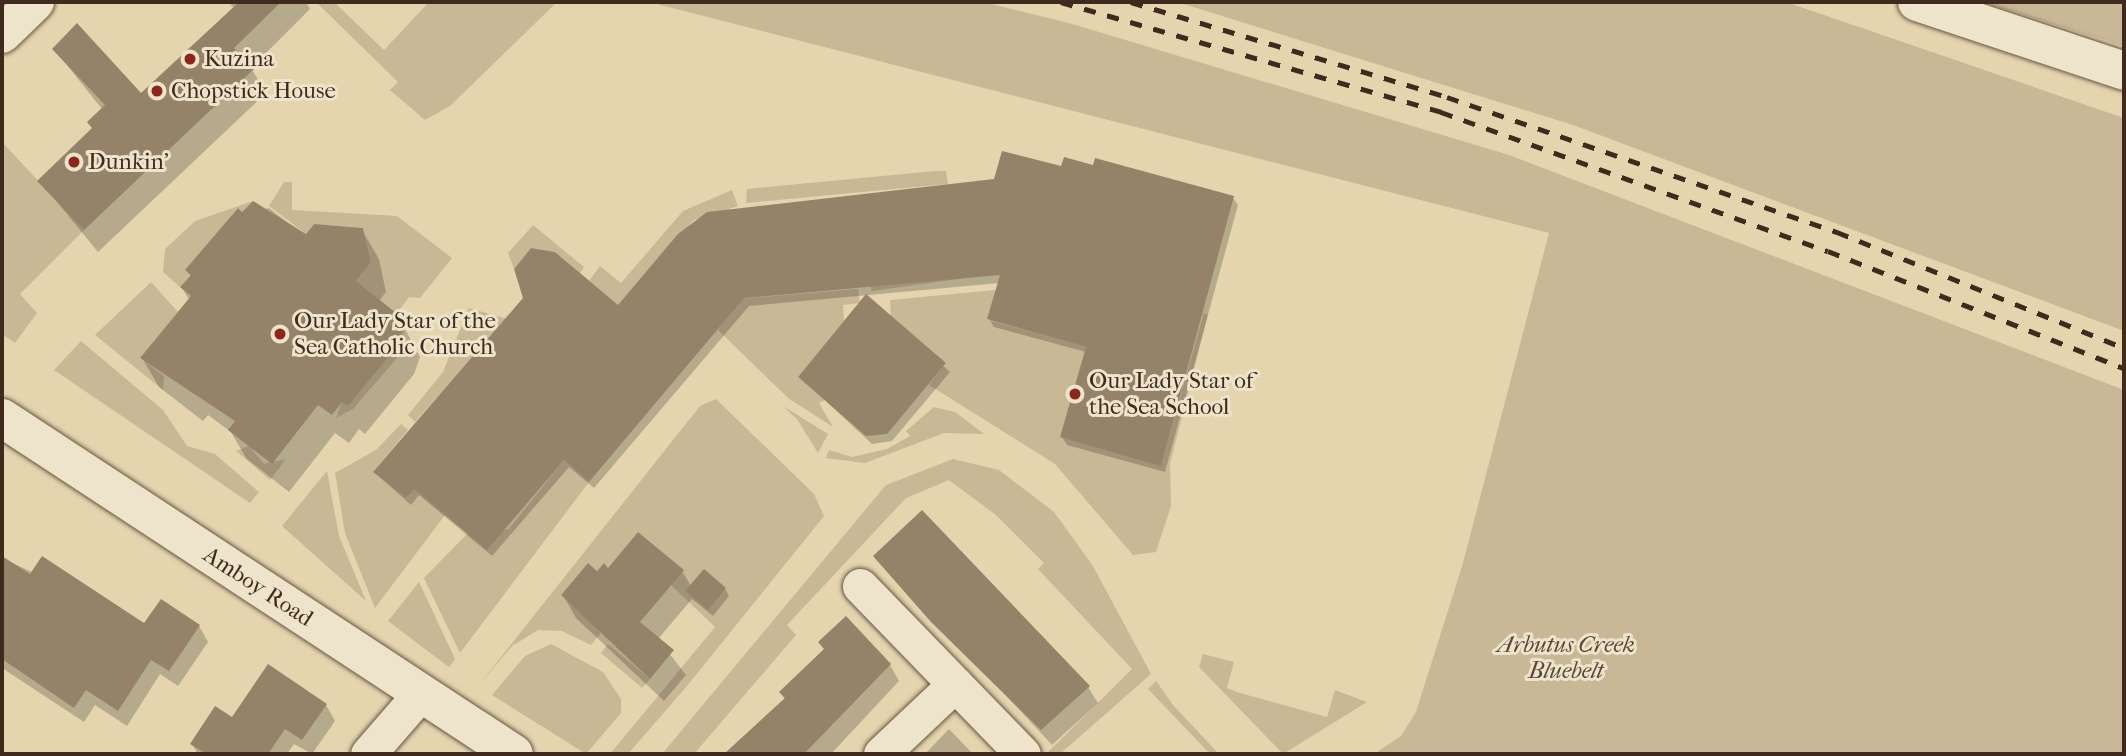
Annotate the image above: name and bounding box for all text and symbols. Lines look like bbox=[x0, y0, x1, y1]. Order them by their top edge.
place label: Kuzina bbox=[204, 45, 274, 73]
marker: Kuzina bbox=[182, 51, 198, 67]
place label: Chopstick House bbox=[171, 77, 336, 105]
marker: Chopstick House bbox=[149, 83, 165, 99]
place label: Dunkin' bbox=[88, 148, 169, 176]
marker: Dunkin' bbox=[66, 154, 82, 170]
place label: Our Lady Star of the Sea Catholic Church bbox=[294, 307, 496, 361]
marker: Our Lady Star of the Sea Catholic Church bbox=[272, 326, 288, 342]
place label: Our Lady Star of the Sea School bbox=[1089, 367, 1253, 421]
marker: Our Lady Star of the Sea School bbox=[1067, 386, 1083, 402]
street label: Amboy Road bbox=[198, 541, 318, 633]
park label: Arbutus Creek Bluebelt bbox=[1497, 631, 1635, 685]

